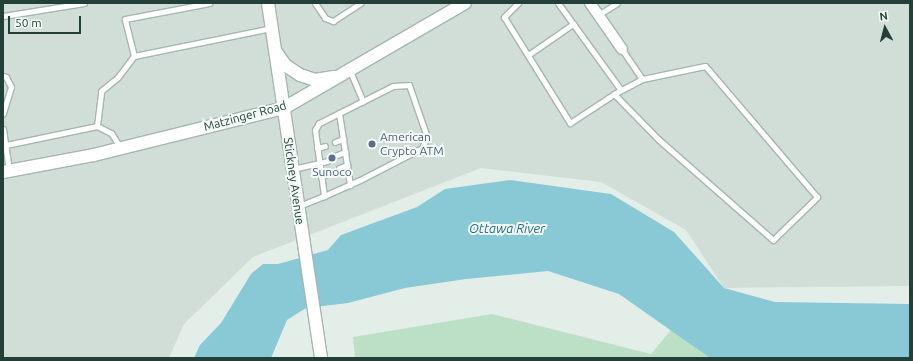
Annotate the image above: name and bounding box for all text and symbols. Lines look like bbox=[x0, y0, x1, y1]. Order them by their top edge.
scale bar bbox=[10, 8, 83, 34]
north arrow bbox=[865, 8, 905, 48]
text: N bbox=[879, 10, 888, 23]
text: 50 m bbox=[15, 16, 42, 29]
street label: Matzinger Road bbox=[202, 98, 288, 134]
place label: American Crypto ATM bbox=[380, 130, 444, 158]
street label: Stickney Avenue bbox=[281, 136, 307, 226]
marker: American Crypto ATM bbox=[367, 139, 377, 149]
marker: Sunoco bbox=[327, 153, 337, 163]
place label: Sunoco bbox=[312, 165, 352, 179]
water label: Ottawa River bbox=[469, 220, 545, 236]

